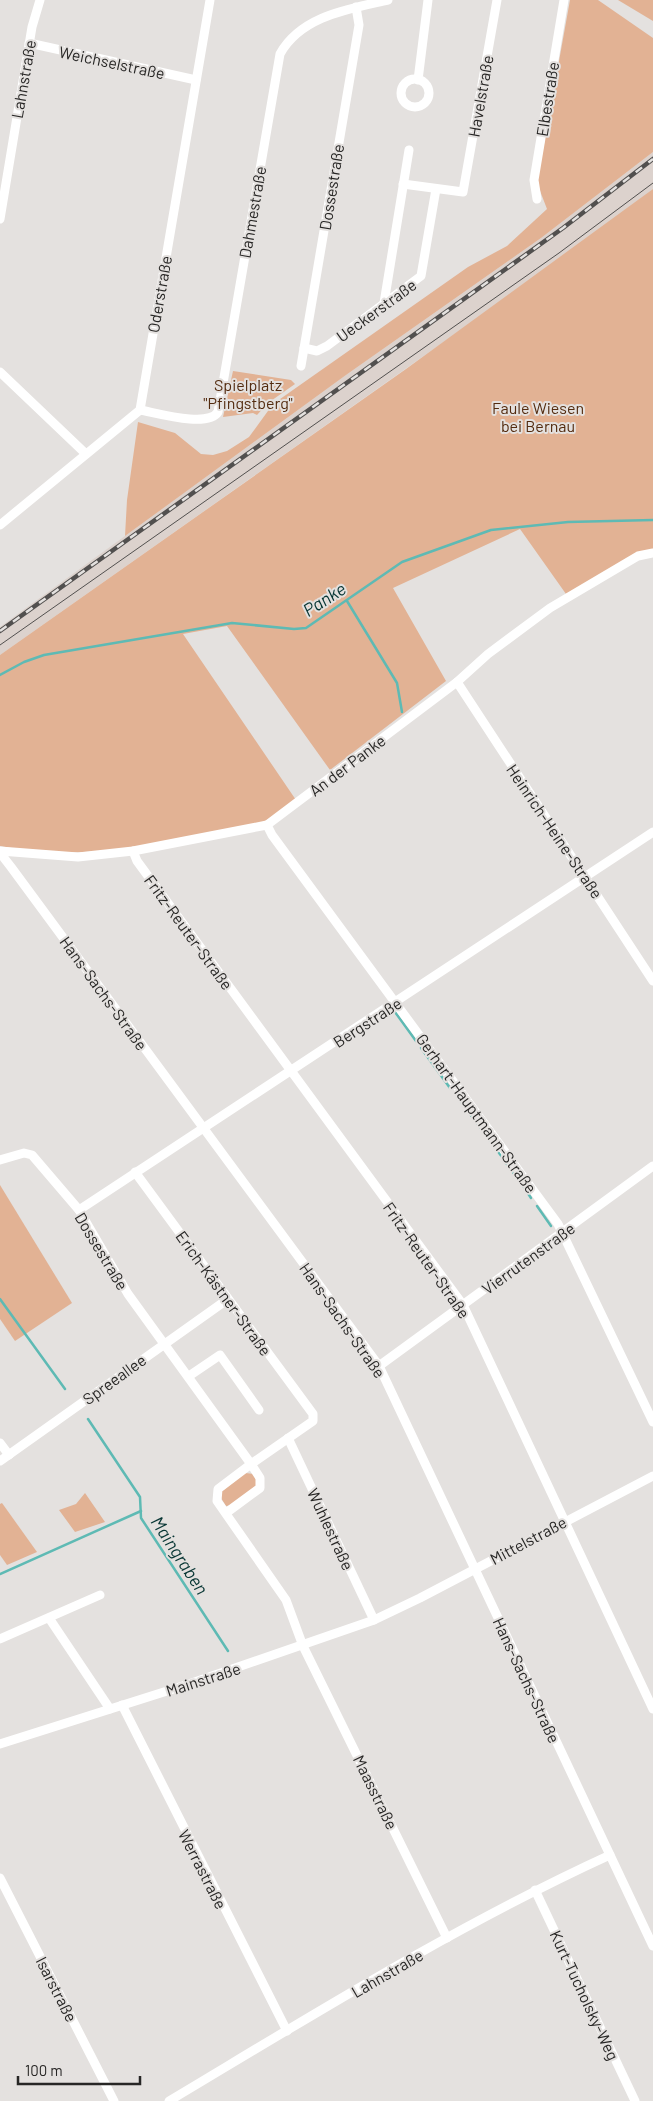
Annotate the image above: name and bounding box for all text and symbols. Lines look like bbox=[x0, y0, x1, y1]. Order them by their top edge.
street label: Lahnstraße bbox=[7, 38, 39, 120]
street label: Weichselstraße bbox=[57, 42, 167, 82]
street label: Havelstraße bbox=[463, 53, 497, 139]
street label: Elbestraße bbox=[532, 60, 562, 138]
street label: Dossestraße bbox=[315, 143, 347, 231]
street label: Dahmestraße bbox=[235, 165, 269, 259]
street label: Oderstraße bbox=[143, 254, 175, 334]
street label: Ueckerstraße bbox=[332, 275, 420, 345]
park label: Spielplatz "Pfingstberg" bbox=[203, 375, 293, 412]
park label: Faule Wiesen bei Bernau bbox=[492, 398, 584, 435]
water label: Panke bbox=[298, 577, 350, 621]
street label: An der Panke bbox=[305, 730, 389, 800]
street label: Heinrich-Heine-Straße bbox=[503, 760, 607, 902]
street label: Fritz-Reuter-Straße bbox=[141, 871, 237, 993]
street label: Hans-Sachs-Straße bbox=[56, 932, 152, 1054]
street label: Bergstraße bbox=[329, 993, 405, 1051]
street label: Gerhart-Hauptmann-Straße bbox=[413, 1030, 541, 1196]
street label: Fritz-Reuter-Straße bbox=[380, 1198, 474, 1322]
street label: Dossestraße bbox=[71, 1209, 133, 1293]
street label: Vierrutenstraße bbox=[478, 1218, 578, 1298]
street label: Erich-Kästner-Straße bbox=[172, 1227, 276, 1359]
street label: Hans-Sachs-Straße bbox=[296, 1259, 390, 1381]
street label: Spreeallee bbox=[79, 1350, 149, 1408]
street label: Wuhlestraße bbox=[304, 1485, 358, 1573]
water label: Maingraben bbox=[147, 1512, 213, 1598]
street label: Mittelstraße bbox=[486, 1512, 570, 1568]
street label: Hans-Sachs-Straße bbox=[490, 1614, 564, 1746]
street label: Mainstraße bbox=[163, 1658, 243, 1700]
street label: Maasstraße bbox=[350, 1752, 402, 1832]
street label: Werrastraße bbox=[175, 1826, 231, 1912]
street label: Kurt-Tucholsky-Weg bbox=[547, 1927, 623, 2063]
street label: Lahnstraße bbox=[348, 1945, 426, 2001]
street label: Isarstraße bbox=[32, 1953, 82, 2025]
scale bar bbox=[18, 2054, 140, 2086]
text: 100 m bbox=[25, 2061, 63, 2079]

